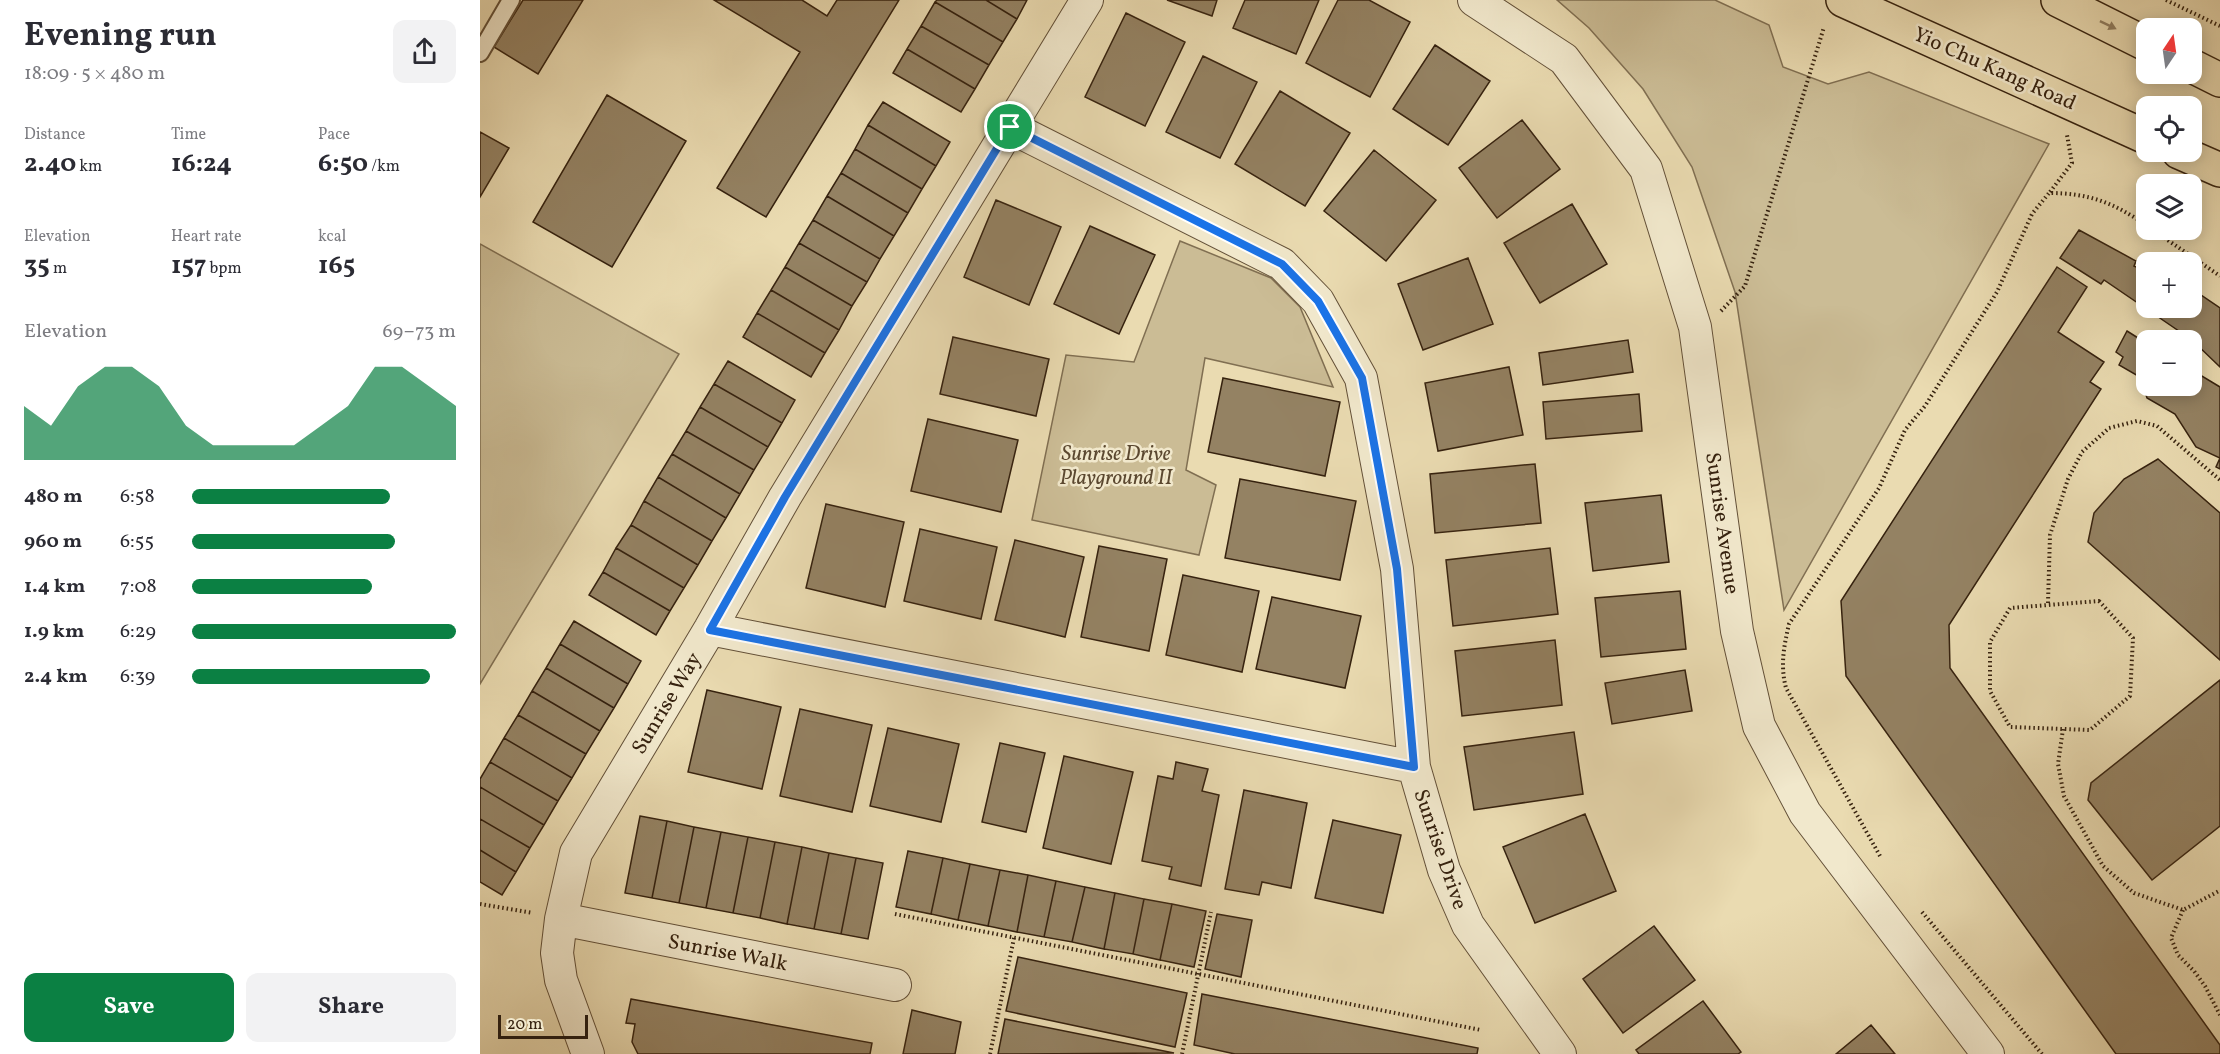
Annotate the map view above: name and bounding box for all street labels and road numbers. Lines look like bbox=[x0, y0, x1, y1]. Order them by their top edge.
street label: Yio Chu Kang Road bbox=[1908, 20, 2080, 118]
street label: Sunrise Avenue bbox=[1697, 450, 1746, 596]
street label: Sunrise Way bbox=[625, 647, 709, 760]
street label: Sunrise Drive bbox=[1405, 785, 1474, 914]
street label: Sunrise Walk bbox=[665, 928, 791, 979]

